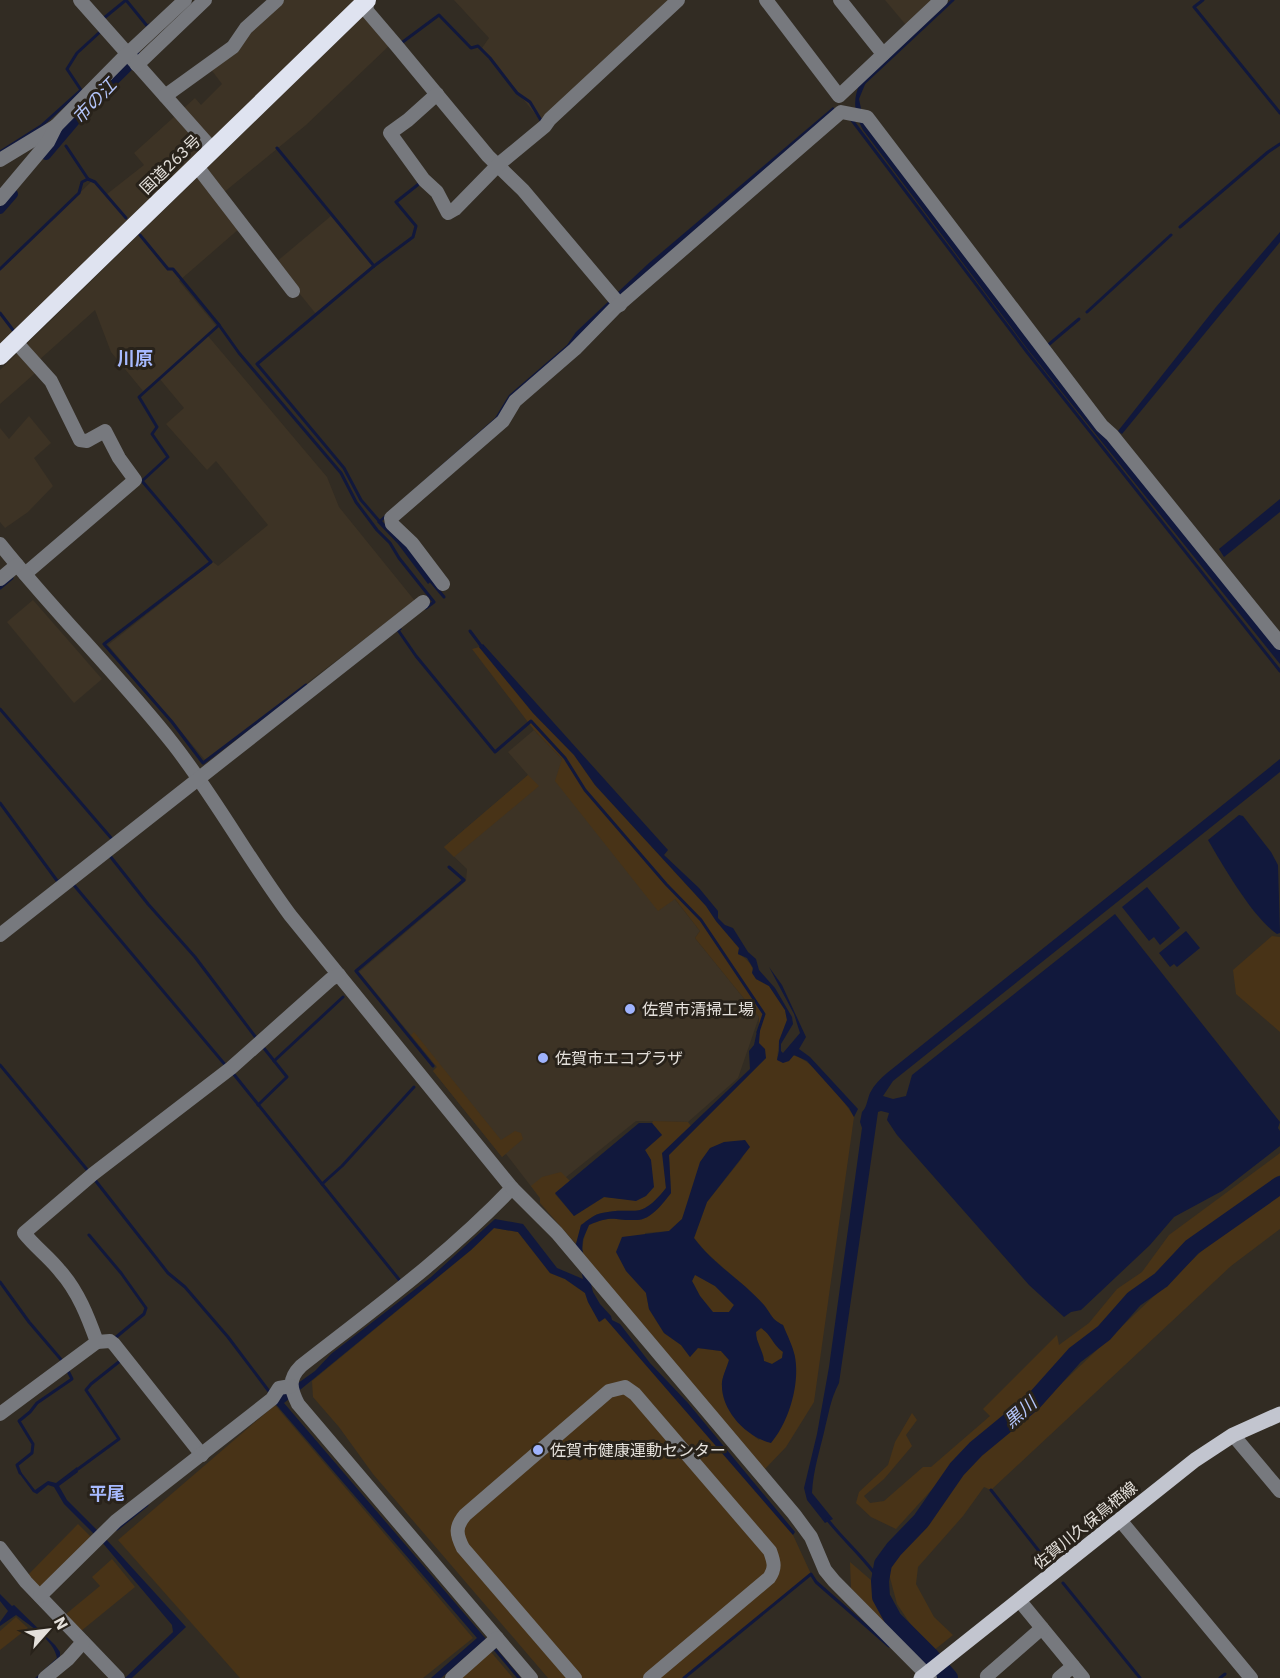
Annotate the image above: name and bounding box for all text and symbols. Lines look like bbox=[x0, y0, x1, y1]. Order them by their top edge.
water label: 市の江 bbox=[67, 72, 122, 128]
street label: 国道263号 bbox=[135, 130, 205, 198]
district label: 川原 bbox=[117, 347, 153, 370]
place label: 佐賀市清掃工場 bbox=[642, 999, 754, 1019]
marker: 佐賀市清掃工場 bbox=[623, 1002, 637, 1016]
place label: 佐賀市エコプラザ bbox=[555, 1048, 683, 1068]
marker: 佐賀市エコプラザ bbox=[536, 1051, 550, 1065]
water label: 黒川 bbox=[999, 1390, 1043, 1432]
place label: 佐賀市健康運動センター bbox=[550, 1440, 726, 1460]
marker: 佐賀市健康運動センター bbox=[531, 1443, 545, 1457]
street label: 佐賀川久保鳥栖線 bbox=[1029, 1477, 1141, 1573]
district label: 平尾 bbox=[89, 1482, 125, 1505]
north arrow bbox=[18, 1600, 78, 1660]
text: N bbox=[50, 1613, 73, 1633]

